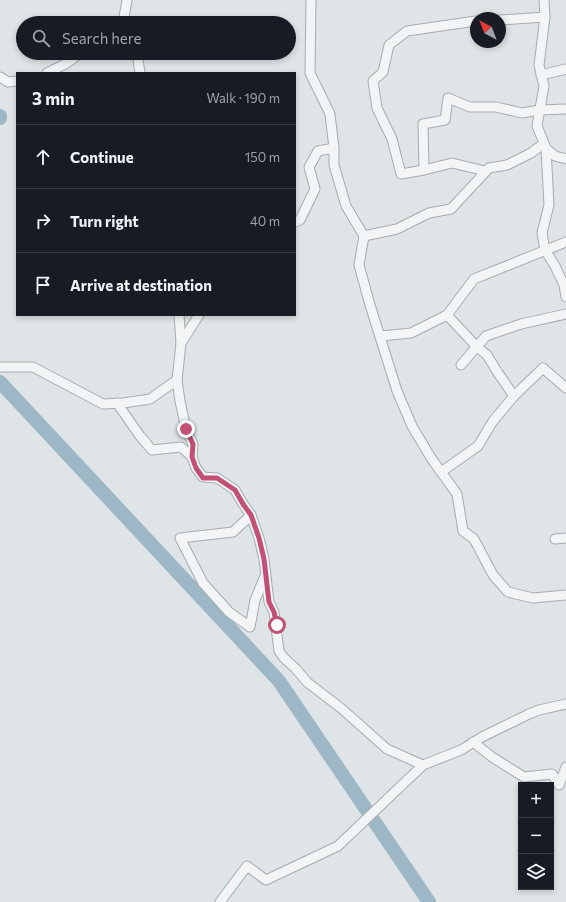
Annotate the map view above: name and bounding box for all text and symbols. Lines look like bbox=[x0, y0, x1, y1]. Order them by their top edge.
north arrow bbox=[470, 12, 506, 48]
search box bbox=[16, 16, 296, 60]
icon: search bbox=[30, 27, 52, 49]
text: Search here bbox=[62, 29, 141, 47]
text: 3 min bbox=[32, 88, 75, 109]
text: Walk · 190 m bbox=[206, 90, 280, 106]
icon: ahead bbox=[32, 146, 54, 168]
text: Continue bbox=[70, 148, 134, 166]
text: 150 m bbox=[245, 149, 280, 165]
icon: right bbox=[32, 210, 54, 232]
text: Turn right bbox=[70, 212, 139, 230]
text: 40 m bbox=[250, 213, 280, 229]
icon: arrive bbox=[32, 274, 54, 296]
text: Arrive at destination bbox=[70, 276, 212, 294]
route end bbox=[177, 420, 195, 438]
route start bbox=[268, 616, 286, 634]
map controls bbox=[518, 782, 554, 890]
button: + bbox=[518, 782, 554, 818]
button: − bbox=[518, 818, 554, 854]
button: layers bbox=[518, 854, 554, 890]

